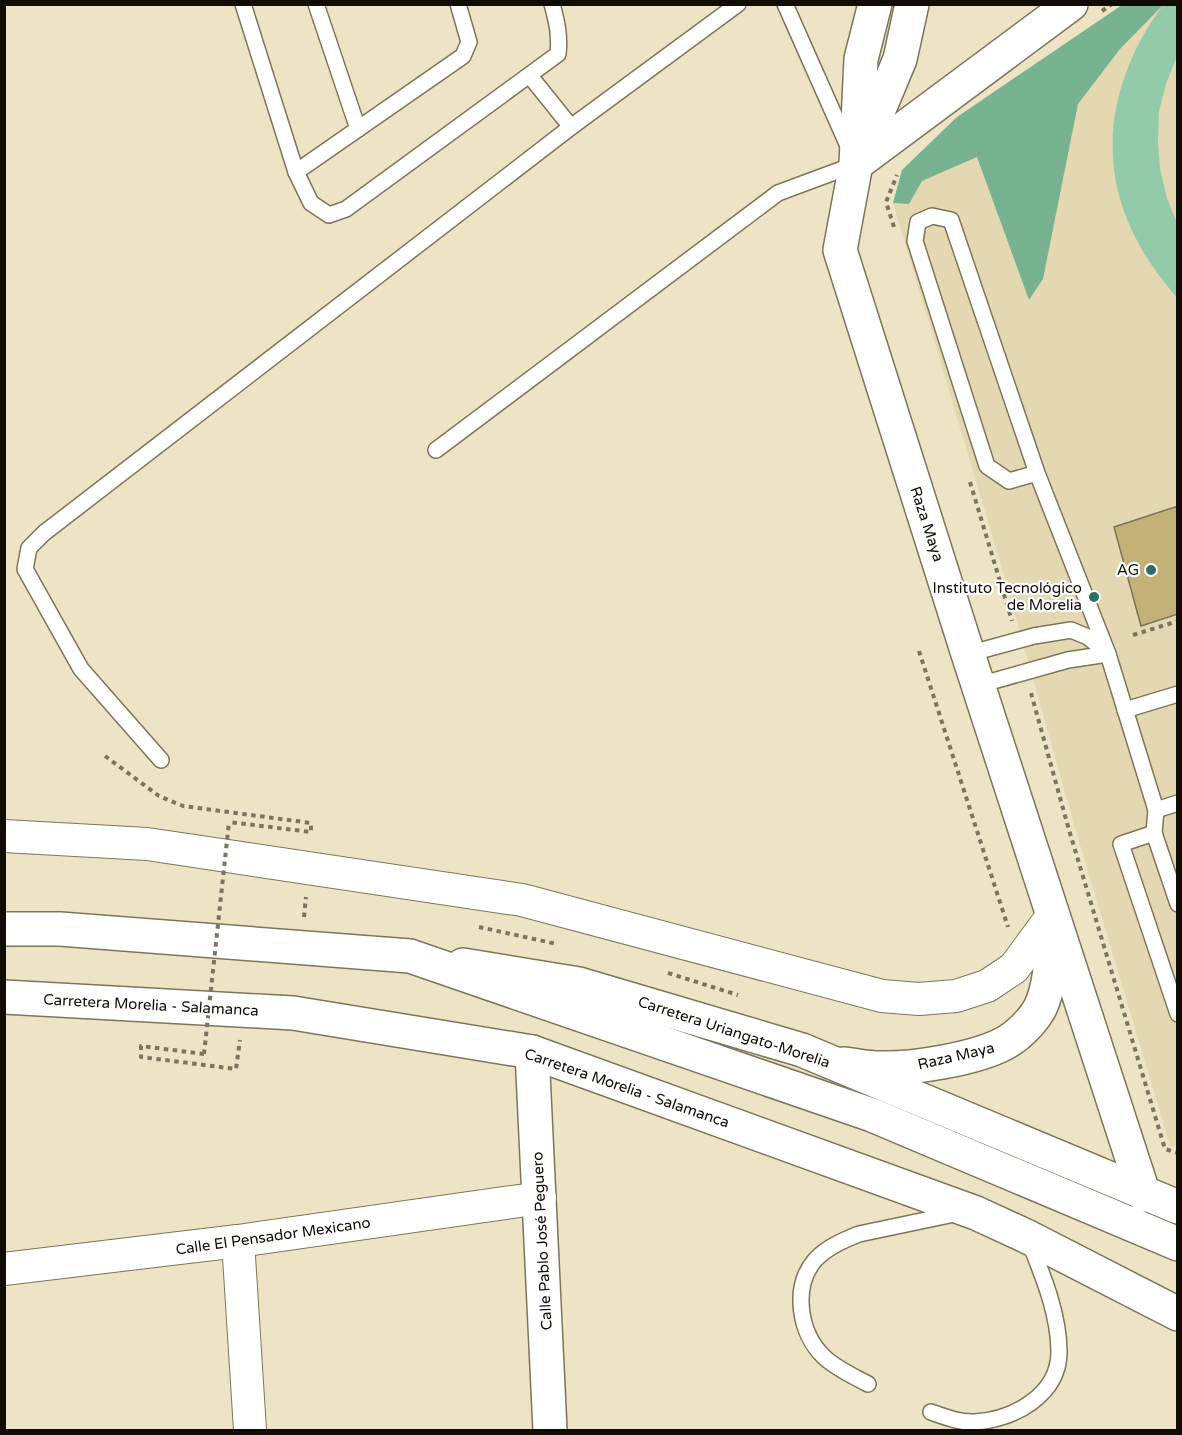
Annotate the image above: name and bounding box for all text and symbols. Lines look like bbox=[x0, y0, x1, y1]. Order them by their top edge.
street label: Raza Maya bbox=[906, 484, 948, 564]
place label: AG bbox=[1117, 561, 1139, 579]
marker: AG bbox=[1144, 563, 1158, 577]
place label: Instituto Tecnológico de Morelia bbox=[933, 579, 1082, 614]
marker: Instituto Tecnológico de Morelia bbox=[1087, 590, 1101, 604]
street label: Carretera Morelia - Salamanca bbox=[43, 990, 259, 1020]
street label: Carretera Uriangato-Morelia bbox=[636, 992, 832, 1072]
street label: Raza Maya bbox=[916, 1038, 996, 1074]
street label: Carretera Morelia - Salamanca bbox=[522, 1044, 732, 1132]
street label: Calle Pablo José Peguero bbox=[528, 1151, 556, 1331]
street label: Calle El Pensador Mexicano bbox=[174, 1213, 372, 1259]

